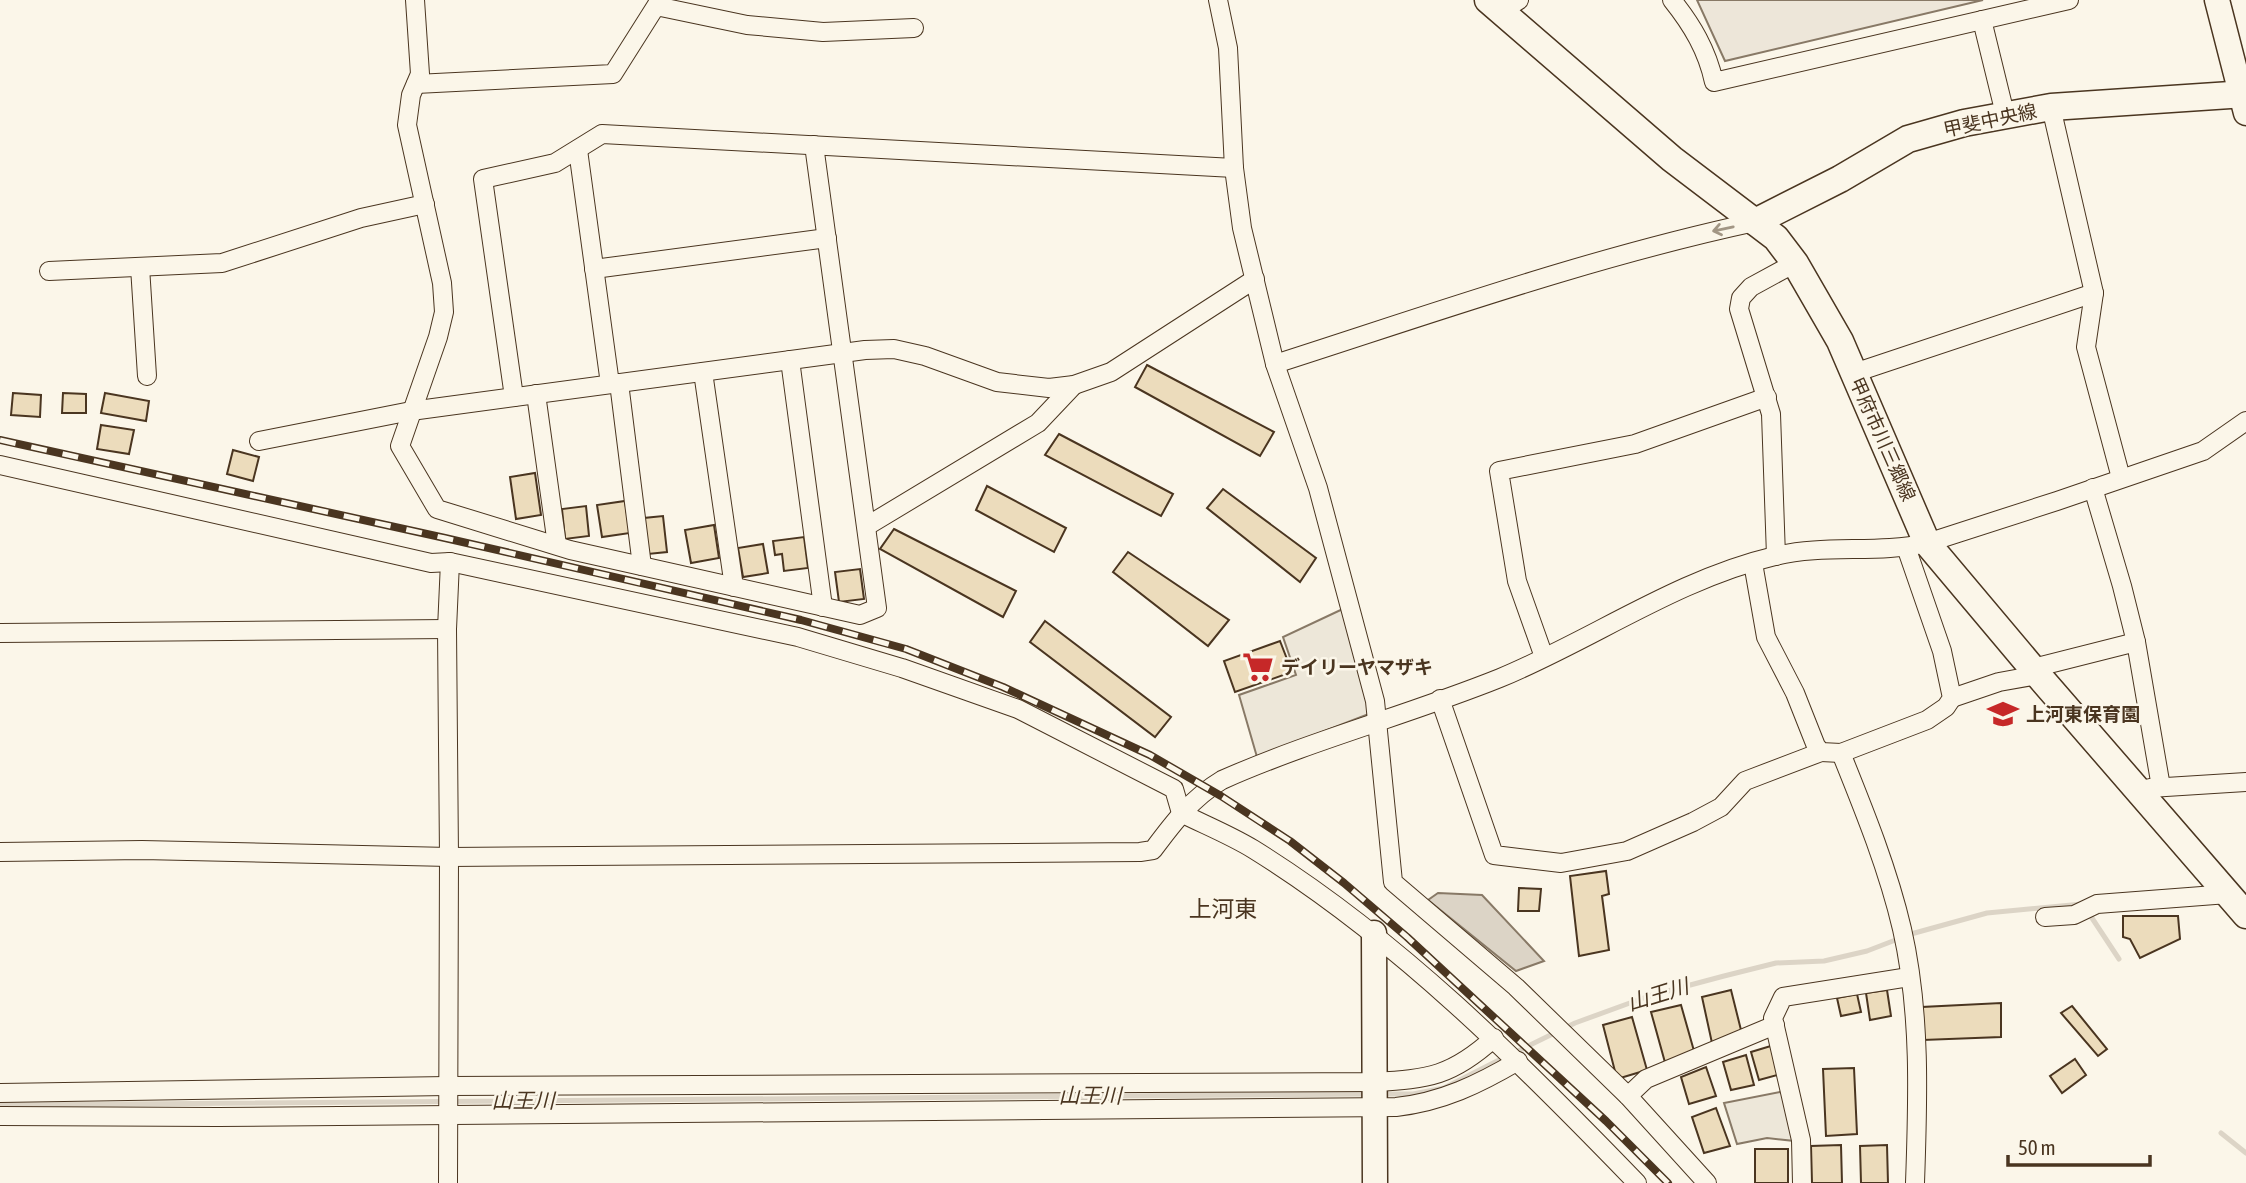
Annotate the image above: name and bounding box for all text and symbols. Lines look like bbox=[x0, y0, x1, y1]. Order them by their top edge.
street label: 甲斐中央線 bbox=[1941, 99, 2039, 141]
one-way arrow bbox=[1712, 222, 1735, 236]
street label: 甲府市川三郷線 bbox=[1846, 374, 1920, 504]
supermarket icon: デイリーヤマザキ bbox=[1241, 650, 1275, 684]
place label: デイリーヤマザキ bbox=[1281, 656, 1433, 678]
school or university icon: 上河東保育園 bbox=[1986, 697, 2020, 731]
place label: 上河東保育園 bbox=[2026, 703, 2140, 725]
district label: 上河東 bbox=[1189, 896, 1258, 922]
water label: 山王川 bbox=[1624, 973, 1693, 1015]
water label: 山王川 bbox=[1059, 1083, 1123, 1107]
water label: 山王川 bbox=[492, 1088, 556, 1112]
scale bar bbox=[2008, 1124, 2150, 1168]
text: 50 m bbox=[2018, 1135, 2056, 1159]

